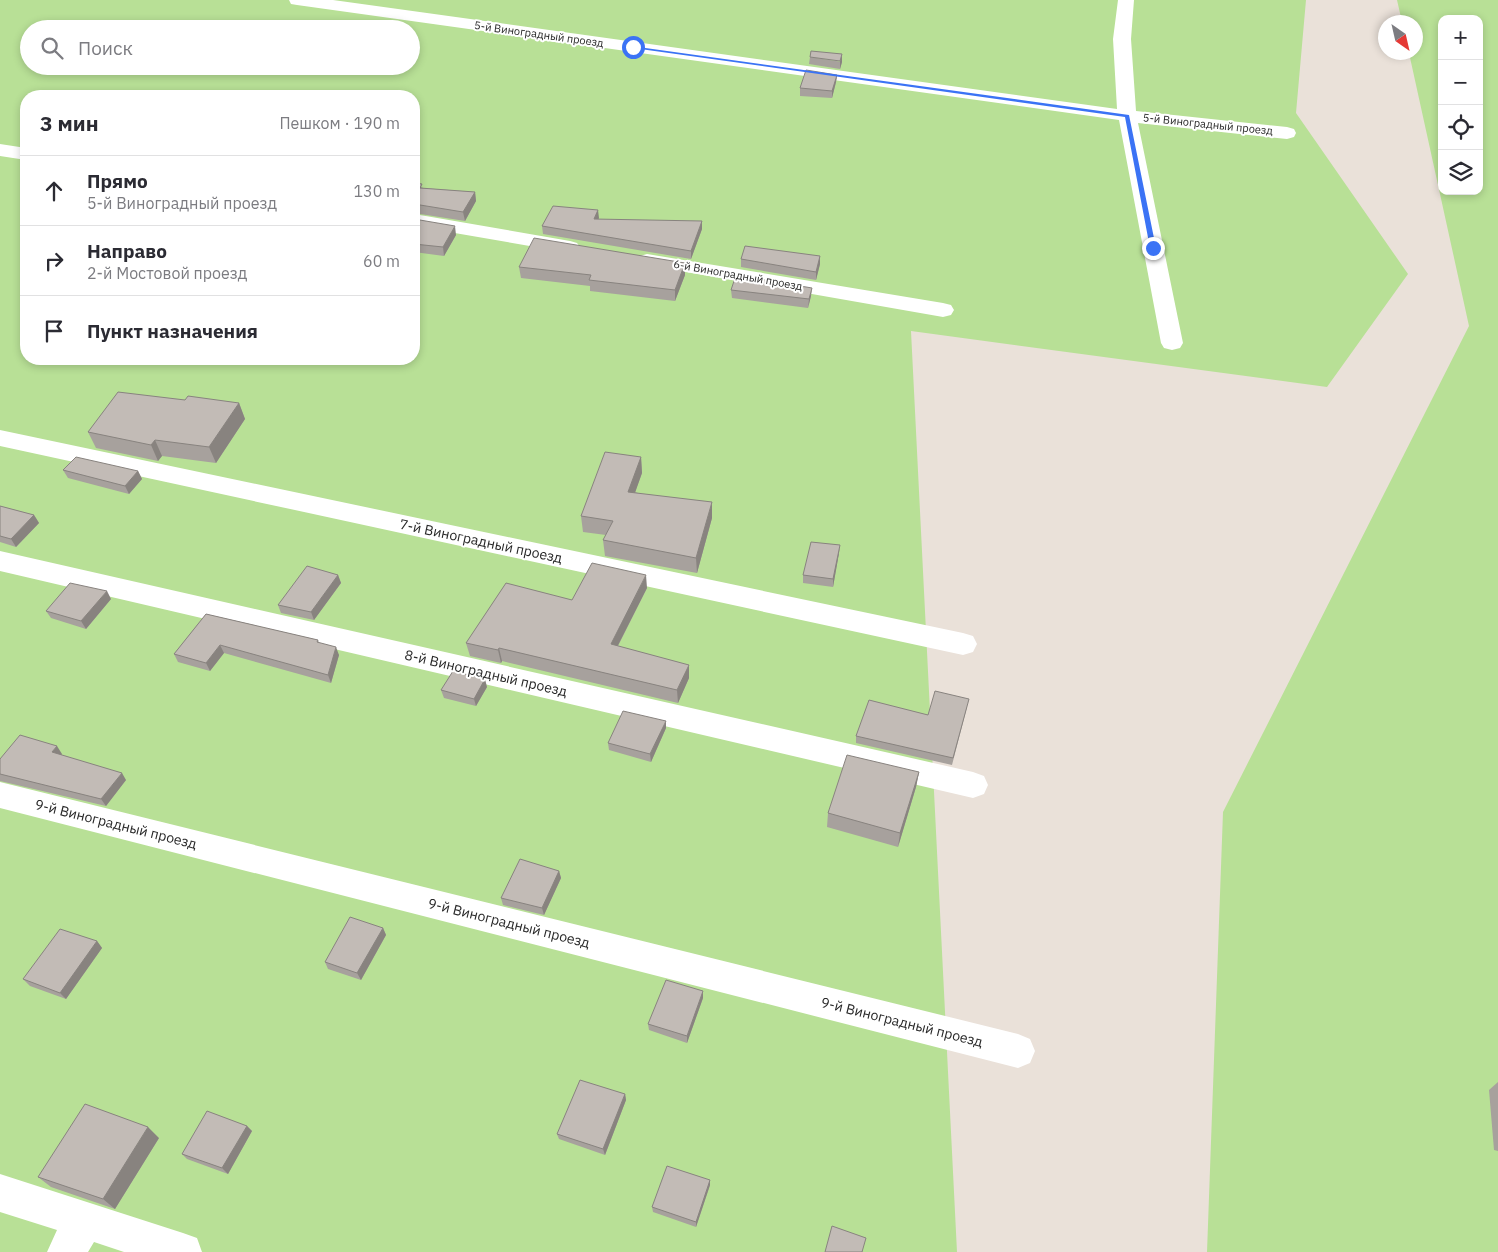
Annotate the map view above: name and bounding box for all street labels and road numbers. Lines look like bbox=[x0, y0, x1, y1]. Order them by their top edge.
street label: 5-й Виноградный проезд bbox=[473, 18, 605, 50]
street label: 5-й Виноградный проезд bbox=[1142, 110, 1274, 138]
street label: 6-й Виноградный проезд bbox=[672, 257, 804, 293]
street label: 7-й Виноградный проезд bbox=[398, 515, 564, 567]
street label: 8-й Виноградный проезд bbox=[403, 646, 569, 700]
street label: 9-й Виноградный проезд bbox=[33, 795, 199, 853]
street label: 9-й Виноградный проезд bbox=[426, 894, 592, 952]
street label: 9-й Виноградный проезд bbox=[819, 993, 985, 1051]

